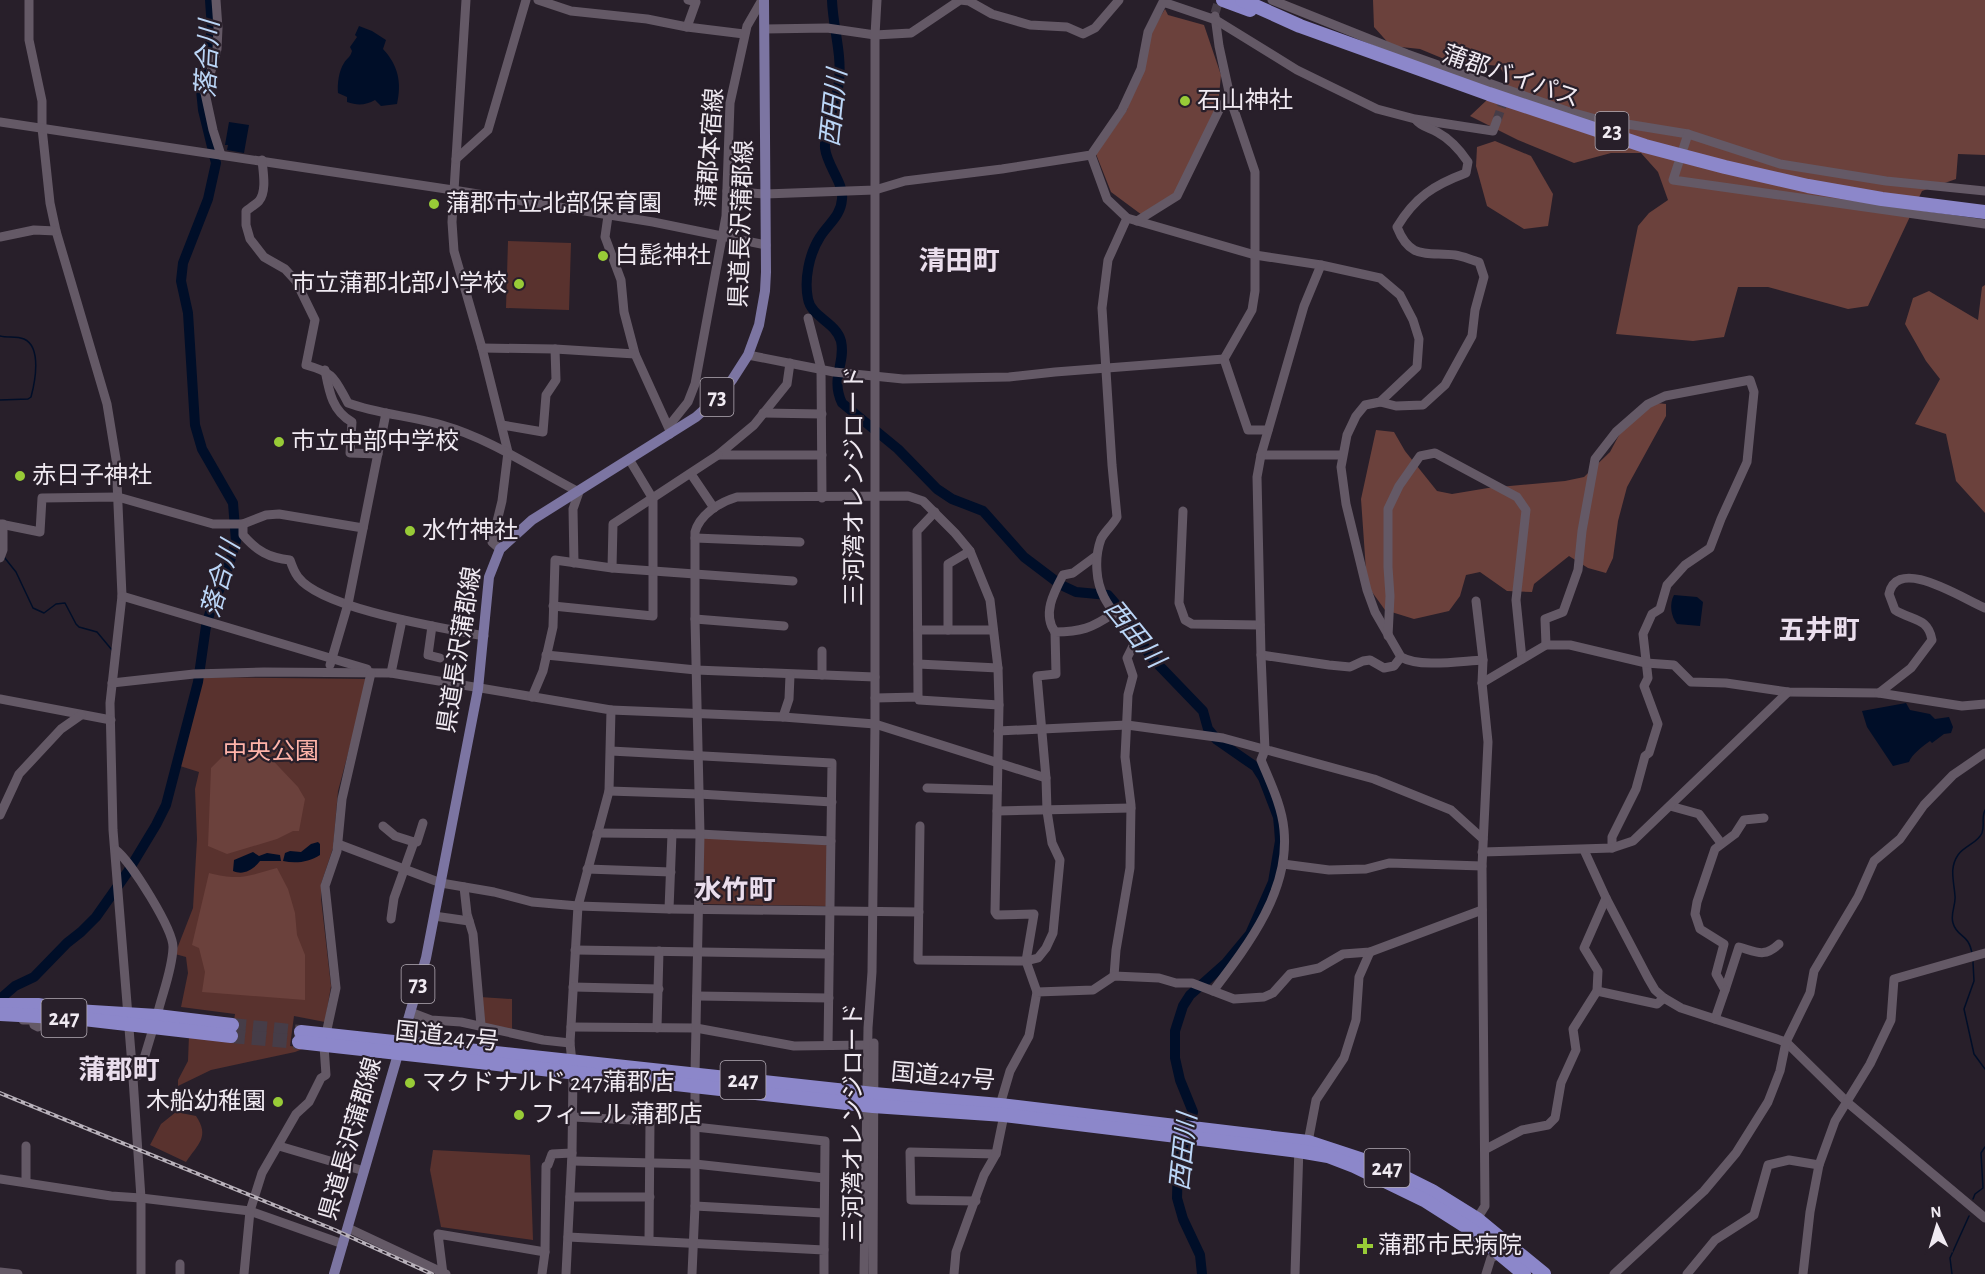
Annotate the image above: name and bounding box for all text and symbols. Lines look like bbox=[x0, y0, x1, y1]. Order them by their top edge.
water label: 落合川 bbox=[192, 16, 223, 99]
street label: 蒲郡バイパス bbox=[1439, 40, 1583, 112]
water label: 西田川 bbox=[817, 65, 851, 148]
street label: 蒲郡本宿線 bbox=[693, 87, 727, 209]
place label: 石山神社 bbox=[1197, 87, 1293, 113]
marker: 石山神社 bbox=[1178, 94, 1192, 108]
road number: 23 bbox=[1596, 112, 1628, 150]
street label: 県道長沢蒲郡線 bbox=[725, 140, 757, 308]
place label: 蒲郡市立北部保育園 bbox=[446, 190, 662, 216]
marker: 蒲郡市立北部保育園 bbox=[427, 197, 441, 211]
place label: 白髭神社 bbox=[615, 242, 711, 268]
district label: 清田町 bbox=[919, 247, 1000, 275]
marker: 白髭神社 bbox=[596, 249, 610, 263]
place label: 市立蒲郡北部小学校 bbox=[291, 270, 507, 296]
marker: 市立蒲郡北部小学校 bbox=[512, 277, 526, 291]
street label: 三河湾オレンジロード bbox=[841, 366, 867, 606]
road number: 73 bbox=[700, 378, 734, 416]
place label: 市立中部中学校 bbox=[291, 428, 459, 454]
marker: 市立中部中学校 bbox=[272, 435, 286, 449]
place label: 赤日子神社 bbox=[32, 462, 152, 488]
marker: 赤日子神社 bbox=[13, 469, 27, 483]
place label: 水竹神社 bbox=[422, 517, 518, 543]
marker: 水竹神社 bbox=[403, 524, 417, 538]
water label: 落合川 bbox=[197, 535, 245, 620]
street label: 県道長沢蒲郡線 bbox=[433, 565, 485, 735]
water label: 西田川 bbox=[1099, 596, 1171, 675]
district label: 五井町 bbox=[1779, 615, 1860, 644]
park label: 中央公園 bbox=[223, 738, 319, 764]
district label: 水竹町 bbox=[695, 876, 776, 904]
road number: 73 bbox=[402, 965, 434, 1003]
road number: 247 bbox=[42, 999, 86, 1037]
street label: 三河湾オレンジロード bbox=[840, 1003, 866, 1243]
street label: 国道247号 bbox=[394, 1018, 500, 1054]
street label: 県道長沢蒲郡線 bbox=[314, 1054, 386, 1223]
district label: 蒲郡町 bbox=[79, 1055, 160, 1084]
street label: 国道247号 bbox=[890, 1059, 996, 1094]
road number: 247 bbox=[720, 1061, 766, 1099]
place label: マクドナルド 247蒲郡店 bbox=[422, 1069, 674, 1095]
marker: マクドナルド 247蒲郡店 bbox=[403, 1076, 417, 1090]
place label: 木船幼稚園 bbox=[146, 1088, 266, 1114]
marker: 木船幼稚園 bbox=[271, 1095, 285, 1109]
place label: フィール 蒲郡店 bbox=[531, 1101, 702, 1127]
marker: フィール 蒲郡店 bbox=[512, 1108, 526, 1122]
water label: 西田川 bbox=[1167, 1109, 1201, 1192]
road number: 247 bbox=[1364, 1149, 1410, 1187]
north arrow bbox=[1907, 1196, 1967, 1256]
text: N bbox=[1930, 1204, 1942, 1220]
place label: 蒲郡市民病院 bbox=[1378, 1232, 1522, 1258]
marker: 蒲郡市民病院 bbox=[1356, 1237, 1374, 1255]

